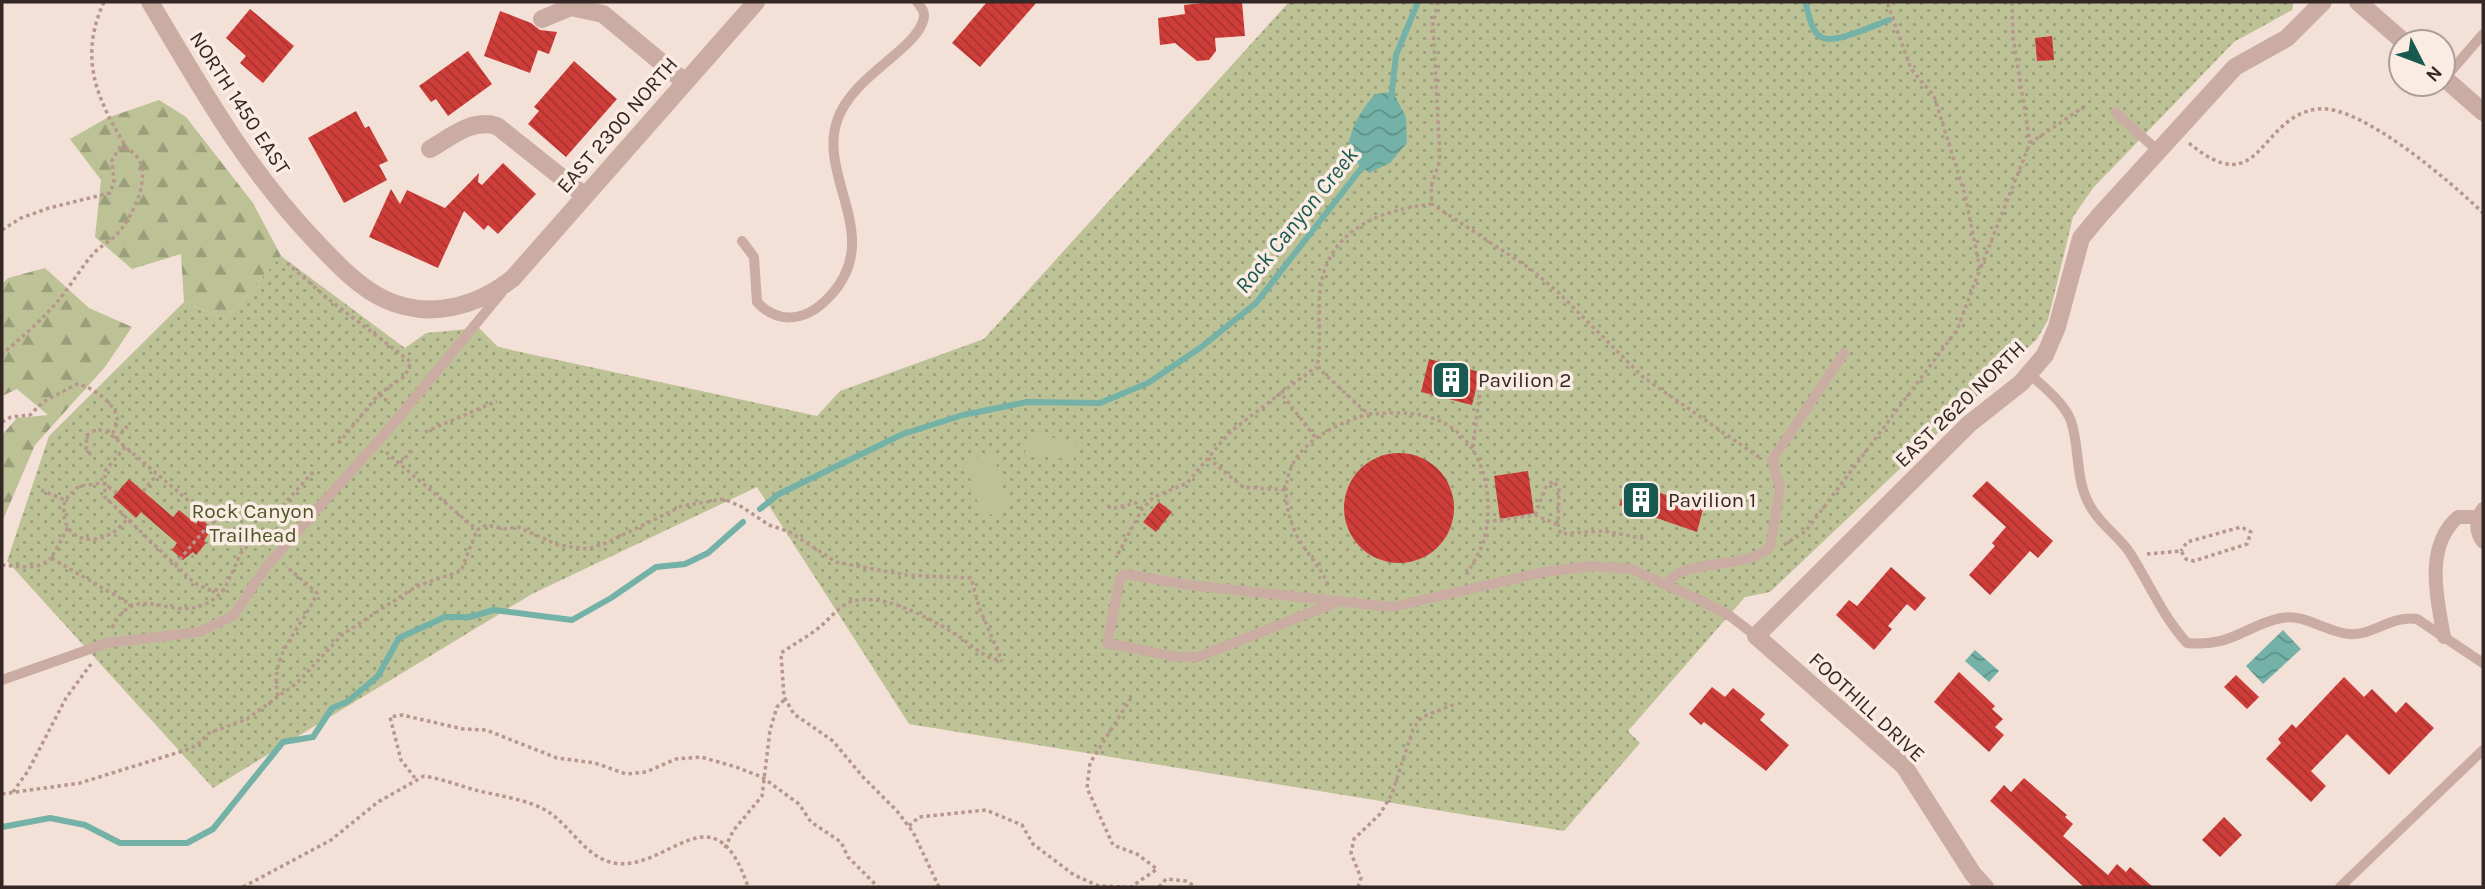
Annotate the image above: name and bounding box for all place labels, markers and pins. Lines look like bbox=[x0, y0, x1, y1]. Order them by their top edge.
building icon: Pavilion 2 bbox=[1430, 359, 1472, 401]
place label: Pavilion 2 bbox=[1478, 368, 1571, 392]
building icon: Pavilion 1 bbox=[1620, 479, 1662, 521]
place label: Pavilion 1 bbox=[1668, 488, 1756, 512]

